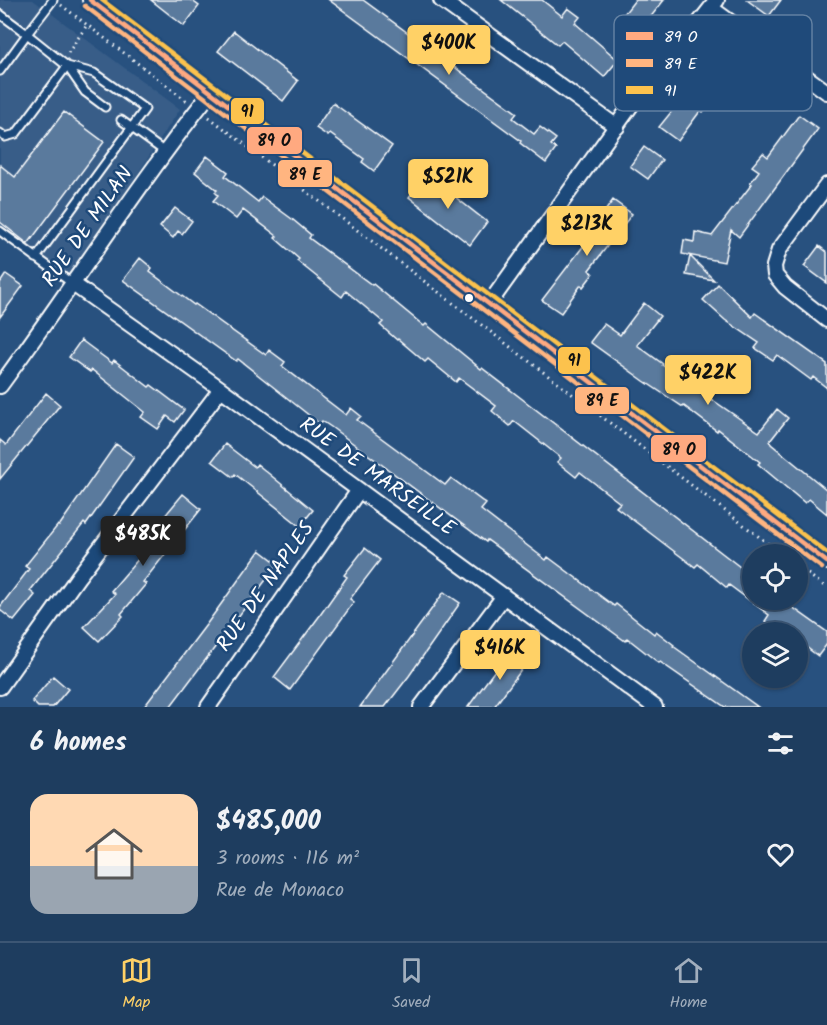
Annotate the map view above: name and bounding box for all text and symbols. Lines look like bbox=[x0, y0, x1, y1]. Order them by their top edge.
legend bbox=[614, 15, 812, 111]
pin: $400K bbox=[407, 25, 491, 76]
text: 89 O bbox=[664, 25, 698, 50]
text: $400K bbox=[421, 28, 477, 60]
text: 89 E bbox=[664, 52, 698, 77]
text: 91 bbox=[664, 79, 677, 104]
line badge: 91 bbox=[230, 97, 265, 125]
text: 91 bbox=[241, 100, 254, 125]
line badge: 89 O bbox=[246, 126, 303, 155]
text: 89 O bbox=[257, 129, 291, 154]
line badge: 89 E bbox=[277, 159, 333, 188]
pin: $521K bbox=[406, 159, 490, 210]
street label: RUE DE MILAN bbox=[34, 160, 142, 294]
text: $521K bbox=[422, 162, 474, 194]
text: 89 E bbox=[289, 163, 322, 188]
pin: $213K bbox=[545, 206, 629, 257]
text: $213K bbox=[561, 209, 613, 241]
unlabelled marker bbox=[463, 292, 475, 304]
line badge: 91 bbox=[557, 346, 591, 375]
text: 91 bbox=[568, 349, 581, 374]
pin: $422K bbox=[666, 355, 750, 406]
text: $422K bbox=[679, 358, 737, 390]
line badge: 89 E bbox=[574, 386, 630, 415]
text: 89 E bbox=[586, 389, 619, 414]
street label: RUE DE MARSEILLE bbox=[292, 409, 463, 546]
line badge: 89 O bbox=[650, 434, 707, 463]
text: 89 O bbox=[662, 438, 696, 463]
street label: RUE DE NAPLES bbox=[209, 515, 323, 659]
pin: $485K bbox=[101, 516, 185, 567]
text: $485K bbox=[115, 519, 171, 551]
map controls bbox=[742, 544, 808, 688]
button: locate bbox=[742, 544, 808, 610]
button: layers bbox=[742, 622, 808, 688]
pin: $416K bbox=[458, 630, 542, 681]
text: $416K bbox=[474, 633, 526, 665]
text: 6 homes bbox=[30, 722, 127, 764]
icon: filters bbox=[764, 727, 797, 760]
text: $485,000 bbox=[216, 801, 321, 843]
icon: home bbox=[78, 818, 150, 890]
icon: heart bbox=[764, 838, 797, 871]
text: 3 rooms · 116 m² bbox=[216, 843, 359, 875]
text: Rue de Monaco bbox=[216, 875, 344, 907]
tab: Map bbox=[120, 954, 153, 1015]
tab: Saved bbox=[392, 954, 430, 1015]
tab: Home bbox=[669, 954, 707, 1015]

